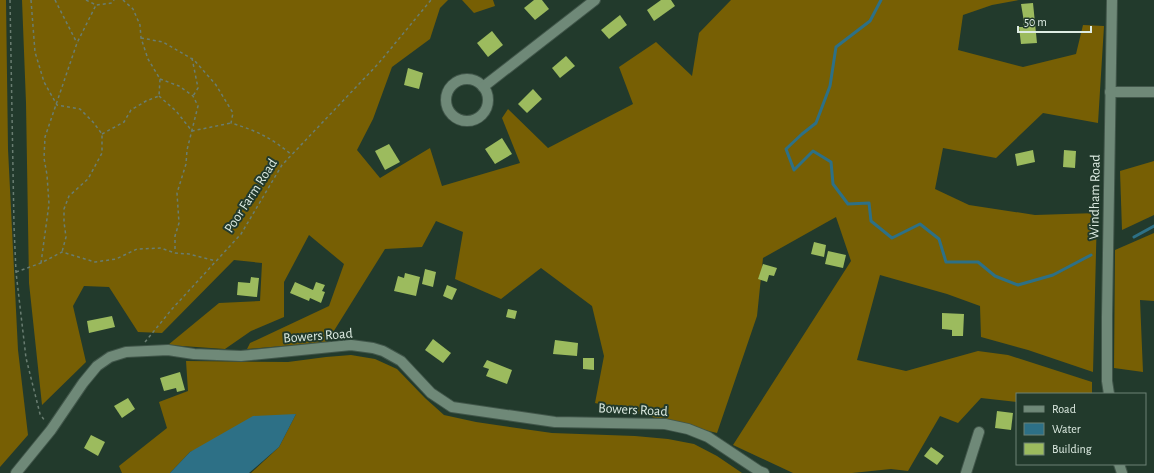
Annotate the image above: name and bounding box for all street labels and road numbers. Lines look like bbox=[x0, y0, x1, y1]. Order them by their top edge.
street label: Windham Road bbox=[1087, 154, 1103, 240]
street label: Poor Farm Road bbox=[222, 157, 280, 235]
street label: Bowers Road bbox=[283, 327, 353, 345]
street label: Bowers Road bbox=[598, 401, 668, 419]

